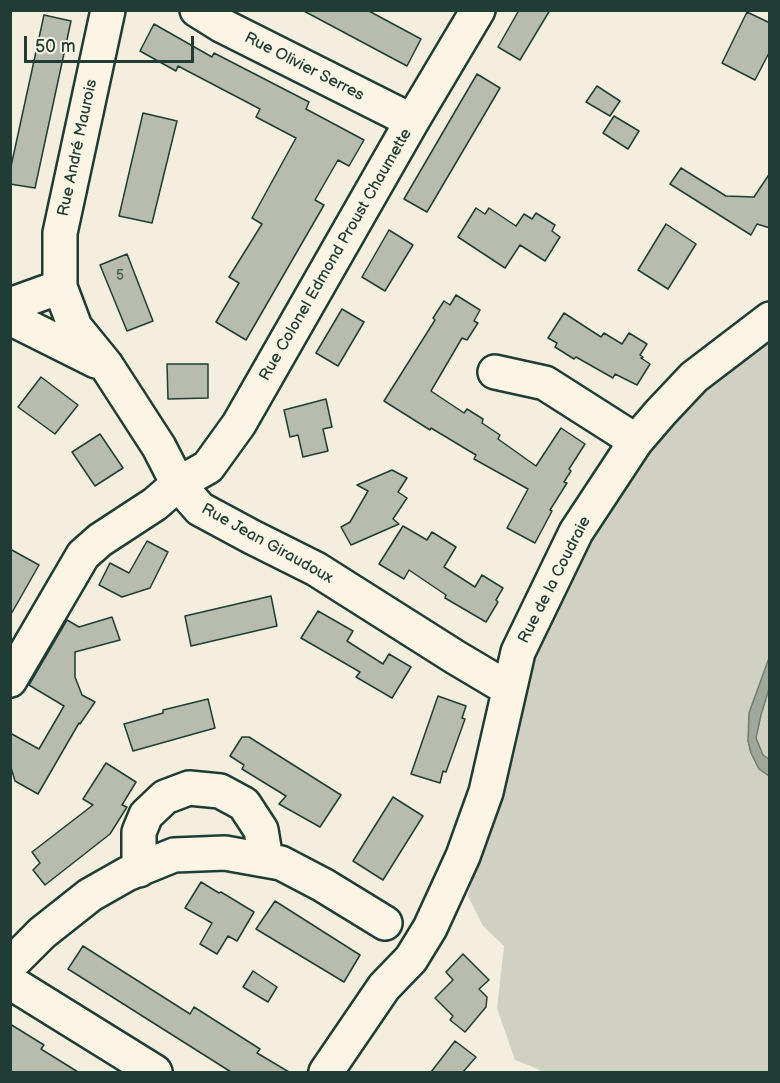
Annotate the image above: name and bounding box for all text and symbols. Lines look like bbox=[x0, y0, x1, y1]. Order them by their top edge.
scale bar bbox=[27, 24, 196, 62]
street label: Rue Olivier Serres bbox=[241, 29, 367, 105]
text: 50 m bbox=[35, 36, 76, 57]
street label: Rue André Maurois bbox=[54, 78, 102, 218]
street label: Rue Colonel Edmond Proust Chaumette bbox=[256, 125, 416, 385]
house number: 5 bbox=[116, 268, 124, 284]
street label: Rue Jean Giraudoux bbox=[198, 500, 336, 588]
street label: Rue de la Coudraie bbox=[515, 513, 595, 647]

